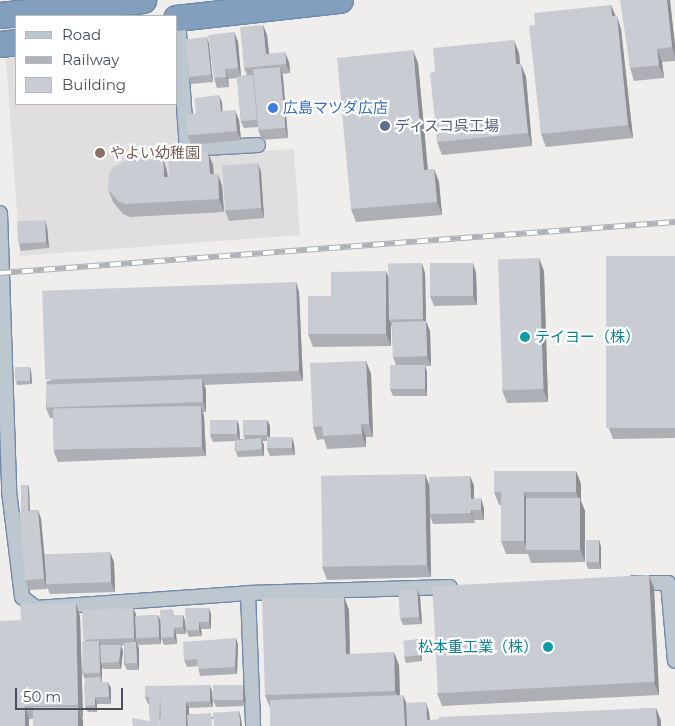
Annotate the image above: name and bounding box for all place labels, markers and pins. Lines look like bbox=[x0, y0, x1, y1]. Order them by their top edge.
place label: 広島マツダ広店 bbox=[283, 99, 388, 117]
marker: 広島マツダ広店 bbox=[267, 102, 279, 114]
place label: ディスコ呉工場 bbox=[395, 117, 500, 135]
marker: ディスコ呉工場 bbox=[379, 120, 391, 132]
place label: やよい幼稚園 bbox=[110, 144, 200, 162]
marker: やよい幼稚園 bbox=[94, 147, 106, 159]
place label: テイヨー（株） bbox=[535, 328, 640, 346]
marker: テイヨー（株） bbox=[519, 331, 531, 343]
place label: 松本重工業（株） bbox=[418, 638, 538, 656]
marker: 松本重工業（株） bbox=[542, 641, 554, 653]

